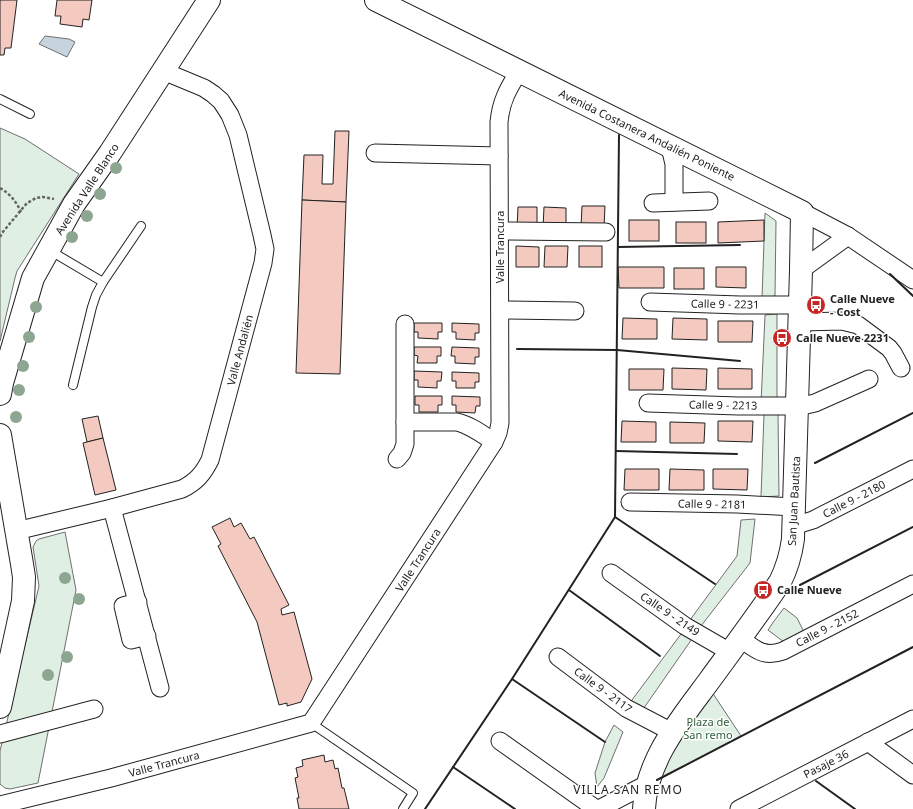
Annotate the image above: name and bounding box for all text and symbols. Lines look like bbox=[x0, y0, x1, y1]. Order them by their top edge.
street label: Avenida Costanera Andalién Poniente bbox=[557, 85, 738, 184]
street label: Avenida Valle Blanco bbox=[51, 140, 122, 237]
street label: Valle Trancura bbox=[492, 211, 507, 283]
place label: Calle Nueve - Cost bbox=[830, 291, 895, 319]
bus stop icon: Calle Nueve - Cost bbox=[805, 294, 827, 316]
street label: Calle 9 - 2231 bbox=[691, 295, 759, 312]
street label: Valle Andalién bbox=[223, 313, 256, 387]
bus stop icon: Calle Nueve 2231 bbox=[771, 327, 793, 349]
place label: Calle Nueve 2231 bbox=[796, 330, 889, 345]
street label: Calle 9 - 2213 bbox=[689, 396, 757, 413]
street label: San Juan Bautista bbox=[784, 456, 803, 546]
street label: Calle 9 - 2180 bbox=[820, 476, 888, 521]
street label: Calle 9 - 2181 bbox=[678, 495, 746, 512]
street label: Valle Trancura bbox=[391, 525, 444, 594]
bus stop icon: Calle Nueve bbox=[752, 579, 774, 601]
place label: Calle Nueve bbox=[777, 582, 842, 597]
street label: Calle 9 - 2149 bbox=[638, 588, 703, 639]
street label: Calle 9 - 2152 bbox=[793, 605, 861, 650]
street label: Calle 9 - 2117 bbox=[571, 663, 635, 716]
park label: Plaza de San remo bbox=[683, 714, 733, 742]
street label: Pasaje 36 bbox=[801, 746, 851, 781]
street label: Valle Trancura bbox=[127, 747, 201, 780]
district label: VILLA SAN REMO bbox=[573, 781, 683, 798]

